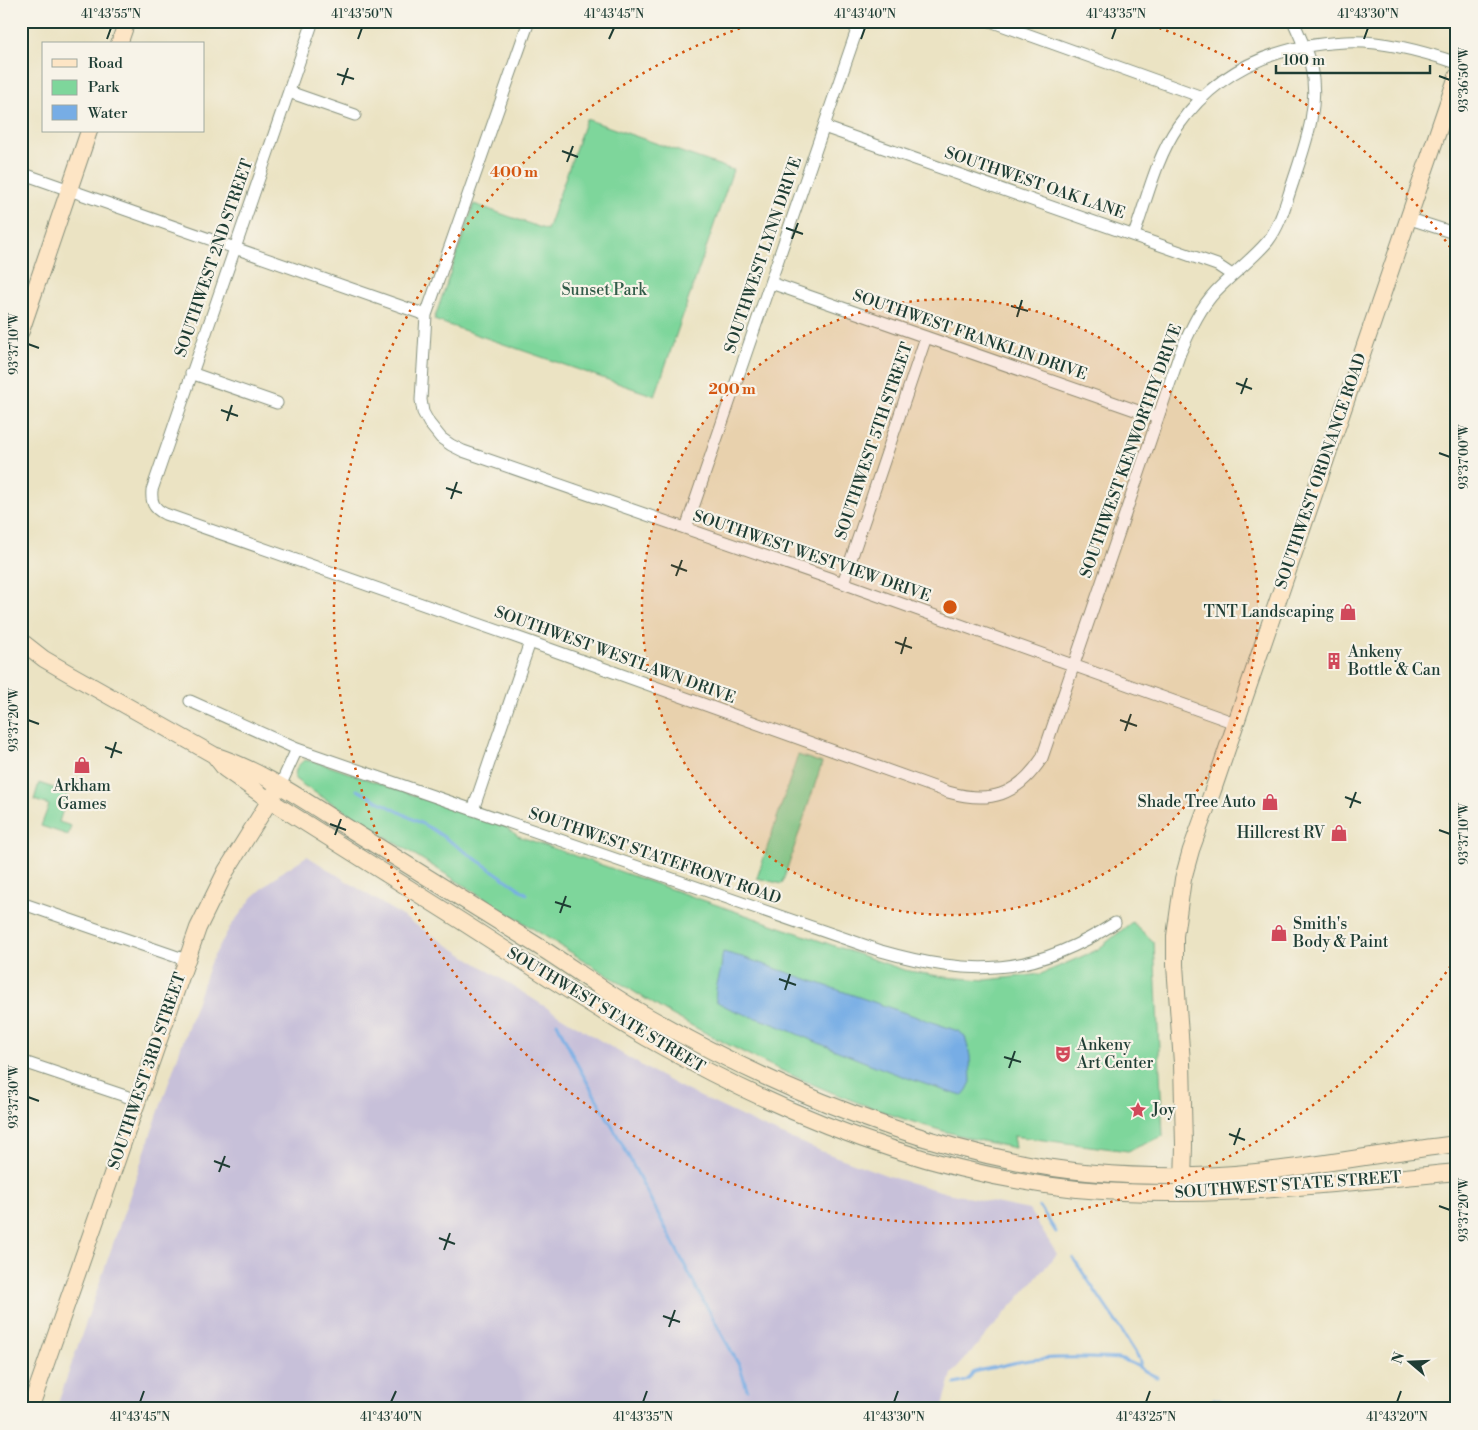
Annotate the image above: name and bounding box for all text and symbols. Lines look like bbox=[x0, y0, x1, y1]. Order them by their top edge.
text: 41°43'55"N bbox=[81, 7, 141, 22]
text: 41°43'50"N bbox=[331, 7, 393, 22]
text: 41°43'45"N bbox=[584, 7, 644, 22]
text: 41°43'40"N bbox=[834, 7, 896, 22]
text: 41°43'35"N bbox=[1086, 7, 1146, 22]
text: 41°43'30"N bbox=[1337, 7, 1399, 22]
legend bbox=[42, 42, 205, 132]
scale bar bbox=[1276, 42, 1429, 74]
text: 93°36'50"W bbox=[1457, 46, 1472, 113]
text: 100 m bbox=[1283, 51, 1325, 70]
text: Road bbox=[88, 54, 123, 73]
text: Park bbox=[88, 78, 120, 97]
text: Water bbox=[87, 104, 128, 123]
street label: SOUTHWEST OAK LANE bbox=[942, 143, 1128, 223]
street label: SOUTHWEST LYNN DRIVE bbox=[720, 154, 806, 356]
street label: SOUTHWEST 2ND STREET bbox=[171, 156, 257, 360]
text: 400 m bbox=[490, 163, 538, 182]
park label: Sunset Park bbox=[561, 280, 648, 300]
street label: SOUTHWEST FRANKLIN DRIVE bbox=[850, 285, 1090, 385]
text: 93°37'10"W bbox=[7, 312, 22, 375]
street label: SOUTHWEST KENWORTHY DRIVE bbox=[1076, 321, 1186, 581]
street label: SOUTHWEST 5TH STREET bbox=[831, 340, 917, 542]
street label: SOUTHWEST ORDNANCE ROAD bbox=[1271, 350, 1371, 592]
text: 200 m bbox=[708, 380, 756, 399]
text: 93°37'00"W bbox=[1457, 423, 1472, 489]
street label: SOUTHWEST WESTVIEW DRIVE bbox=[690, 506, 934, 606]
centre of rings bbox=[941, 598, 959, 616]
street label: SOUTHWEST WESTLAWN DRIVE bbox=[492, 602, 738, 708]
place label: TNT Landscaping bbox=[1203, 602, 1335, 622]
shop icon: TNT Landscaping bbox=[1338, 602, 1358, 622]
place label: Ankeny Bottle & Can bbox=[1347, 642, 1441, 680]
building icon: Ankeny Bottle & Can bbox=[1324, 651, 1344, 671]
text: 93°37'20"W bbox=[7, 687, 22, 752]
shop icon: Arkham Games bbox=[72, 755, 92, 775]
place label: Arkham Games bbox=[52, 776, 111, 814]
place label: Shade Tree Auto bbox=[1137, 792, 1256, 812]
shop icon: Shade Tree Auto bbox=[1260, 792, 1280, 812]
text: 93°37'10"W bbox=[1457, 802, 1472, 865]
street label: SOUTHWEST STATEFRONT ROAD bbox=[526, 803, 784, 909]
place label: Hillcrest RV bbox=[1237, 823, 1326, 843]
shop icon: Hillcrest RV bbox=[1329, 823, 1349, 843]
place label: Smith's Body & Paint bbox=[1292, 914, 1389, 952]
shop icon: Smith's Body & Paint bbox=[1269, 923, 1289, 943]
street label: SOUTHWEST STATE STREET bbox=[503, 943, 709, 1077]
street label: SOUTHWEST 3RD STREET bbox=[104, 970, 190, 1172]
place label: Ankeny Art Center bbox=[1076, 1035, 1154, 1073]
theatre icon: Ankeny Art Center bbox=[1053, 1044, 1073, 1064]
text: 93°37'30"W bbox=[7, 1064, 22, 1129]
place icon: Joy bbox=[1128, 1100, 1148, 1120]
place label: Joy bbox=[1151, 1100, 1176, 1120]
street label: SOUTHWEST STATE STREET bbox=[1174, 1167, 1402, 1203]
text: 93°37'20"W bbox=[1457, 1177, 1472, 1242]
north arrow bbox=[1386, 1338, 1436, 1388]
text: N bbox=[1388, 1350, 1409, 1366]
text: 41°43'45"N bbox=[110, 1410, 170, 1425]
text: 41°43'40"N bbox=[360, 1410, 422, 1425]
text: 41°43'35"N bbox=[613, 1410, 673, 1425]
text: 41°43'30"N bbox=[863, 1410, 925, 1425]
text: 41°43'25"N bbox=[1116, 1410, 1176, 1425]
text: 41°43'20"N bbox=[1366, 1410, 1428, 1425]

